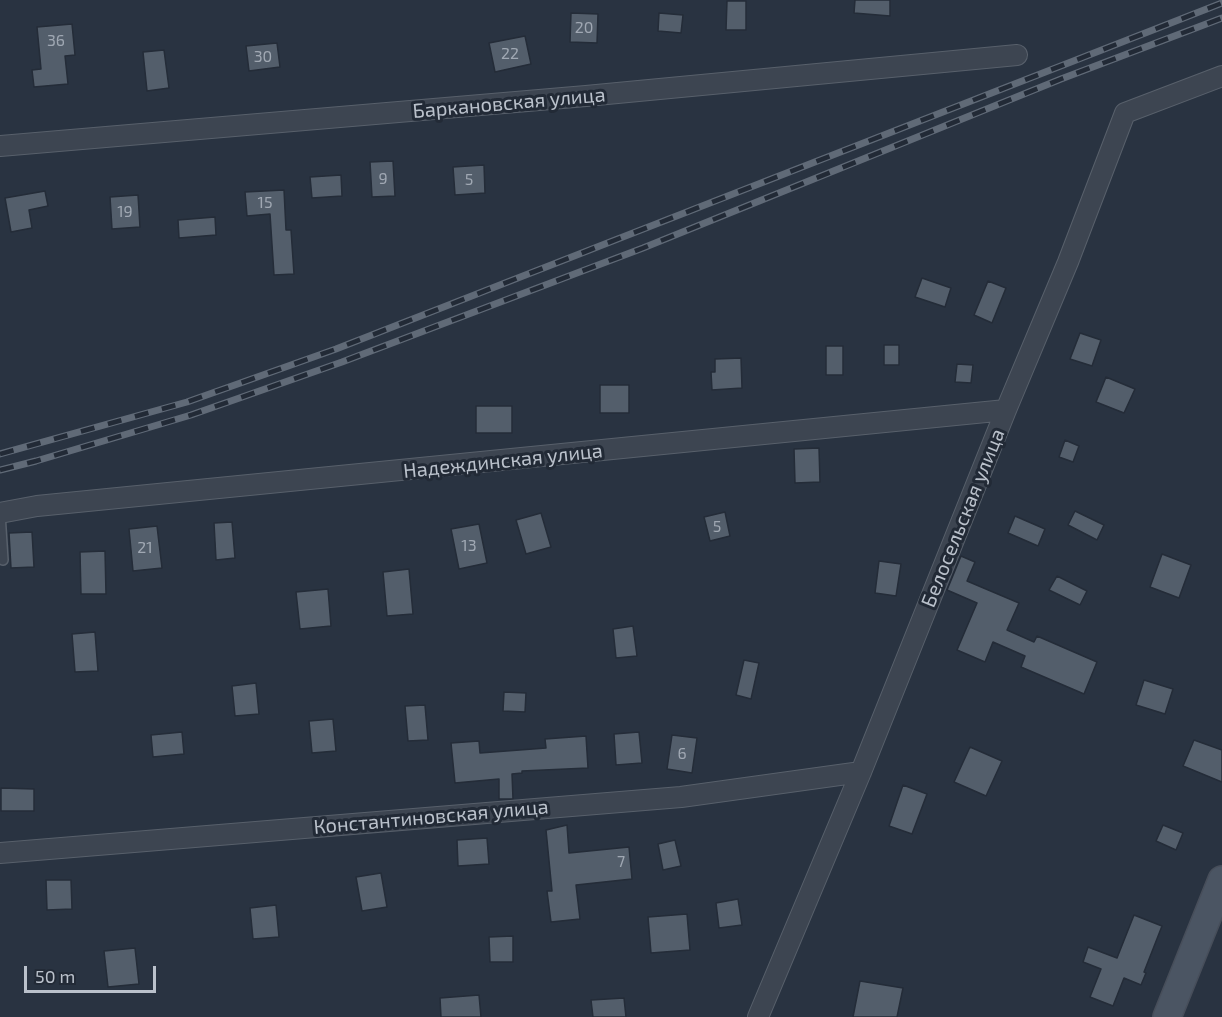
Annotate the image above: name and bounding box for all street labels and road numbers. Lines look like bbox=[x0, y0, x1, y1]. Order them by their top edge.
street label: Баркановская улица bbox=[412, 83, 606, 123]
street label: Белосельская улица bbox=[916, 425, 1010, 611]
street label: Надеждинская улица bbox=[402, 439, 604, 483]
street label: Константиновская улица bbox=[313, 795, 549, 839]

